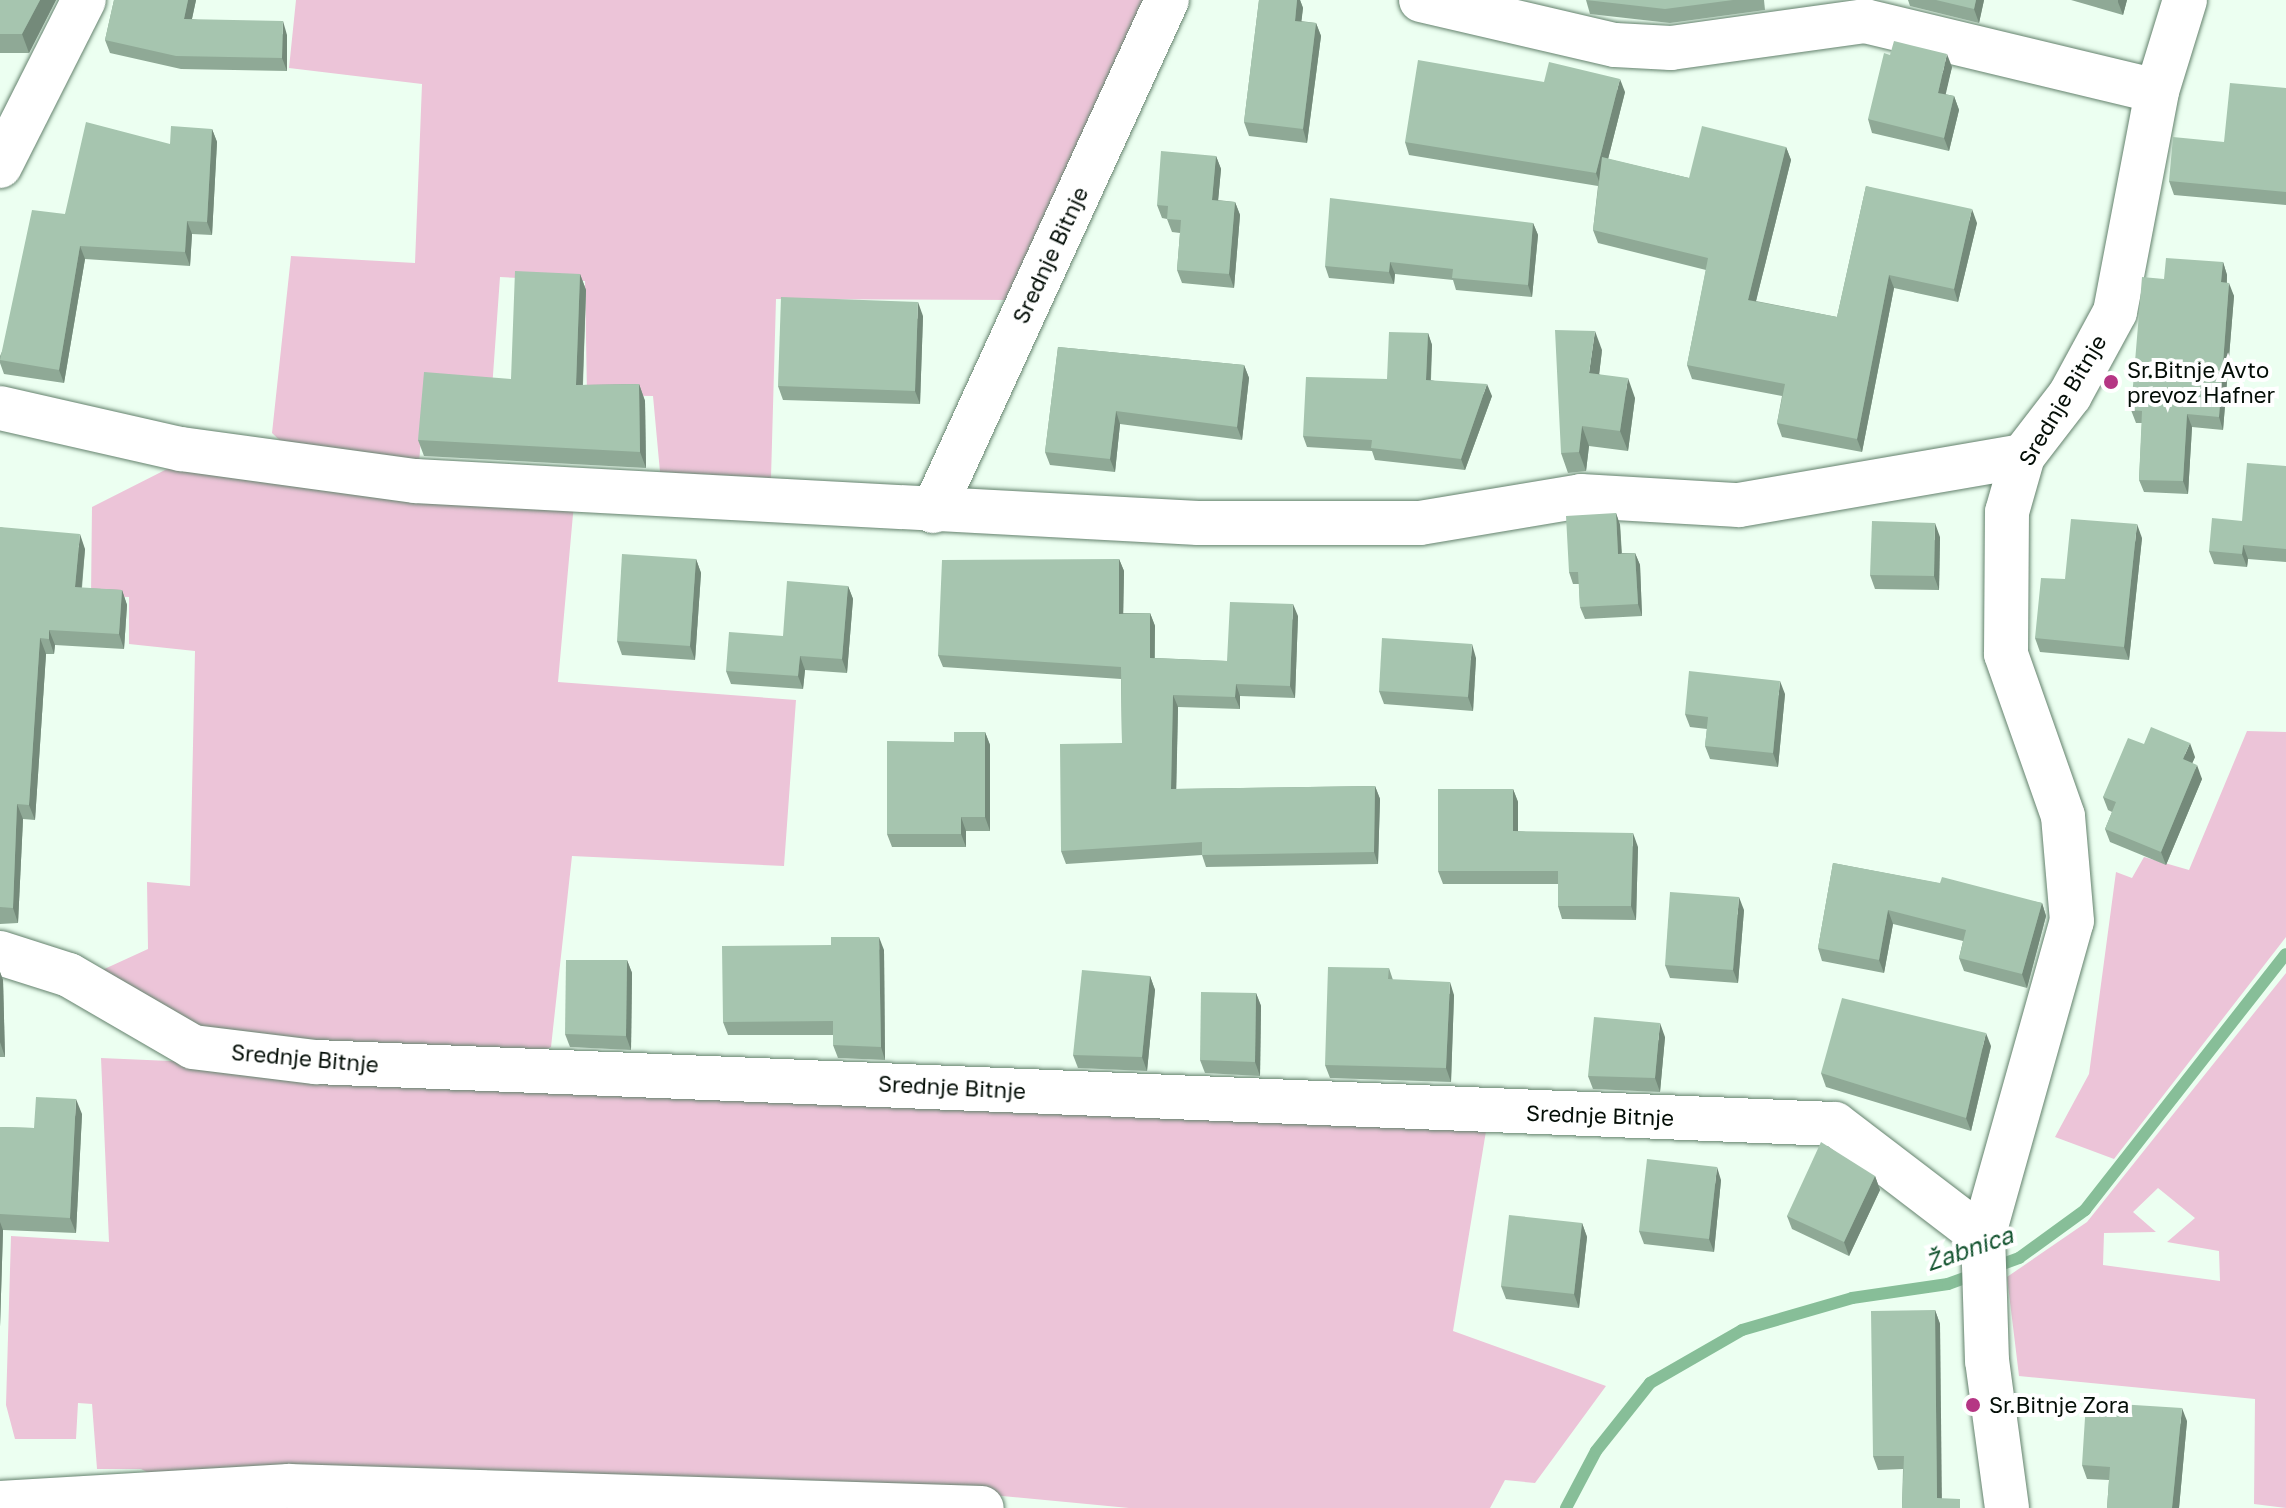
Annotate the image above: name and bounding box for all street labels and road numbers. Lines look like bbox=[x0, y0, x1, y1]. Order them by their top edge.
street label: Srednje Bitnje bbox=[1007, 182, 1093, 328]
street label: Srednje Bitnje bbox=[2013, 330, 2111, 470]
street label: Srednje Bitnje bbox=[230, 1038, 380, 1078]
street label: Srednje Bitnje bbox=[877, 1070, 1027, 1104]
street label: Srednje Bitnje bbox=[1526, 1099, 1674, 1131]

